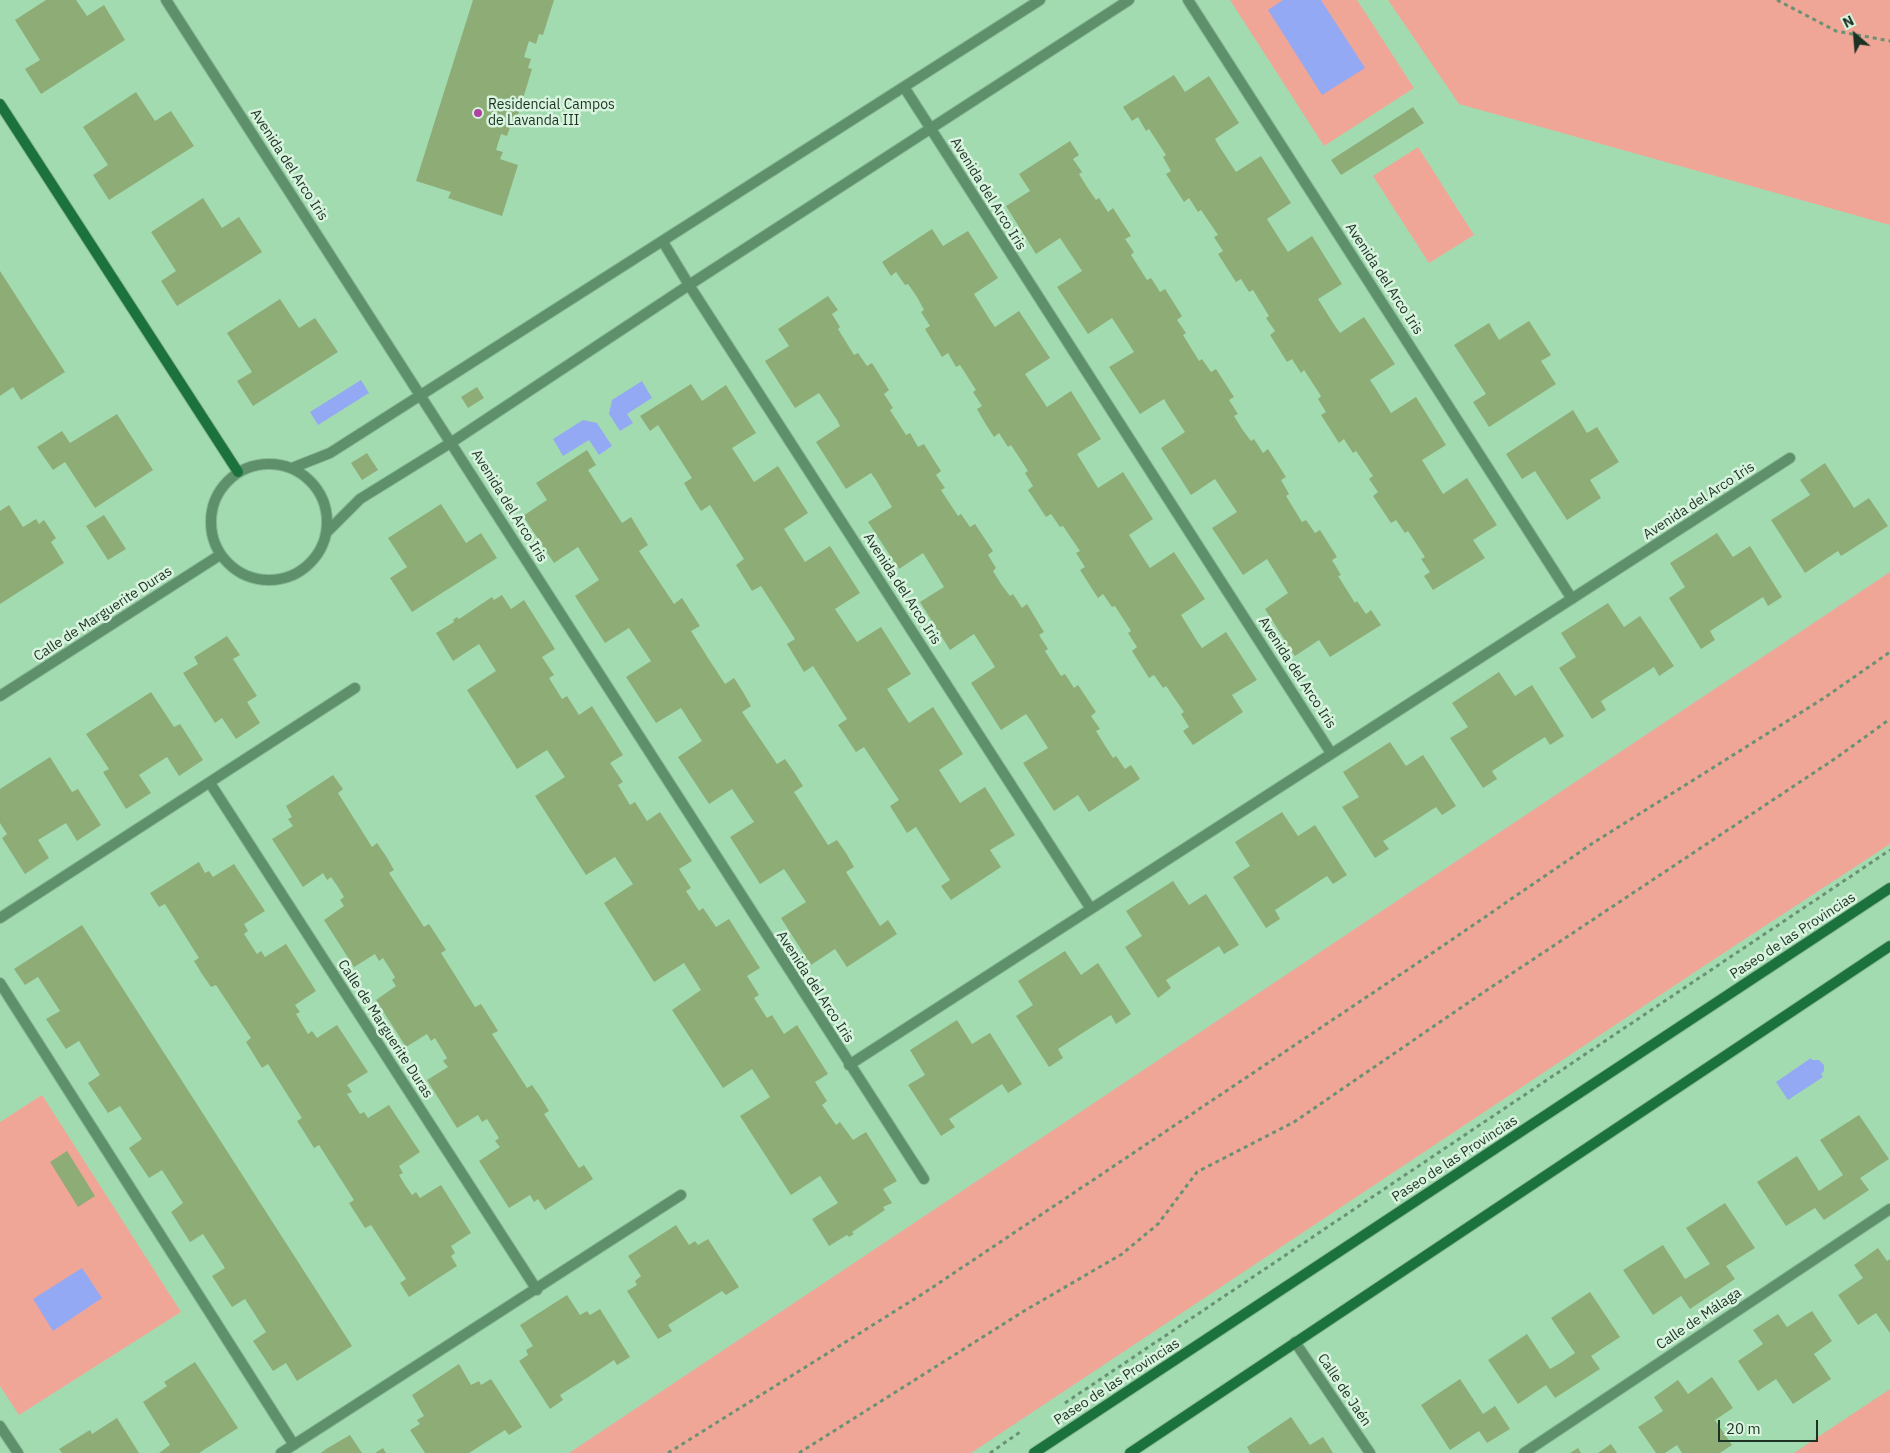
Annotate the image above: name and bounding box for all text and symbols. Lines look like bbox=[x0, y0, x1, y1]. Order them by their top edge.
north arrow bbox=[1830, 10, 1880, 60]
text: N bbox=[1840, 11, 1857, 32]
place label: Residencial Campos de Lavanda III bbox=[488, 97, 615, 130]
street label: Avenida del Arco Iris bbox=[247, 106, 331, 224]
marker: Residencial Campos de Lavanda III bbox=[472, 107, 484, 119]
street label: Avenida del Arco Iris bbox=[947, 135, 1029, 253]
street label: Avenida del Arco Iris bbox=[1342, 220, 1426, 338]
street label: Avenida del Arco Iris bbox=[468, 447, 550, 565]
street label: Avenida del Arco Iris bbox=[1640, 459, 1758, 543]
street label: Avenida del Arco Iris bbox=[860, 530, 944, 648]
street label: Calle de Marguerite Duras bbox=[31, 563, 175, 665]
street label: Avenida del Arco Iris bbox=[1255, 614, 1339, 732]
street label: Paseo de las Provincias bbox=[1727, 889, 1859, 983]
street label: Avenida del Arco Iris bbox=[773, 928, 857, 1046]
street label: Calle de Marguerite Duras bbox=[334, 957, 436, 1101]
street label: Paseo de las Provincias bbox=[1389, 1112, 1521, 1206]
street label: Calle de Málaga bbox=[1653, 1284, 1745, 1354]
street label: Paseo de las Provincias bbox=[1051, 1335, 1183, 1429]
street label: Calle de Jaén bbox=[1314, 1350, 1374, 1430]
scale bar bbox=[1720, 1410, 1820, 1442]
text: 20 m bbox=[1726, 1419, 1761, 1438]

